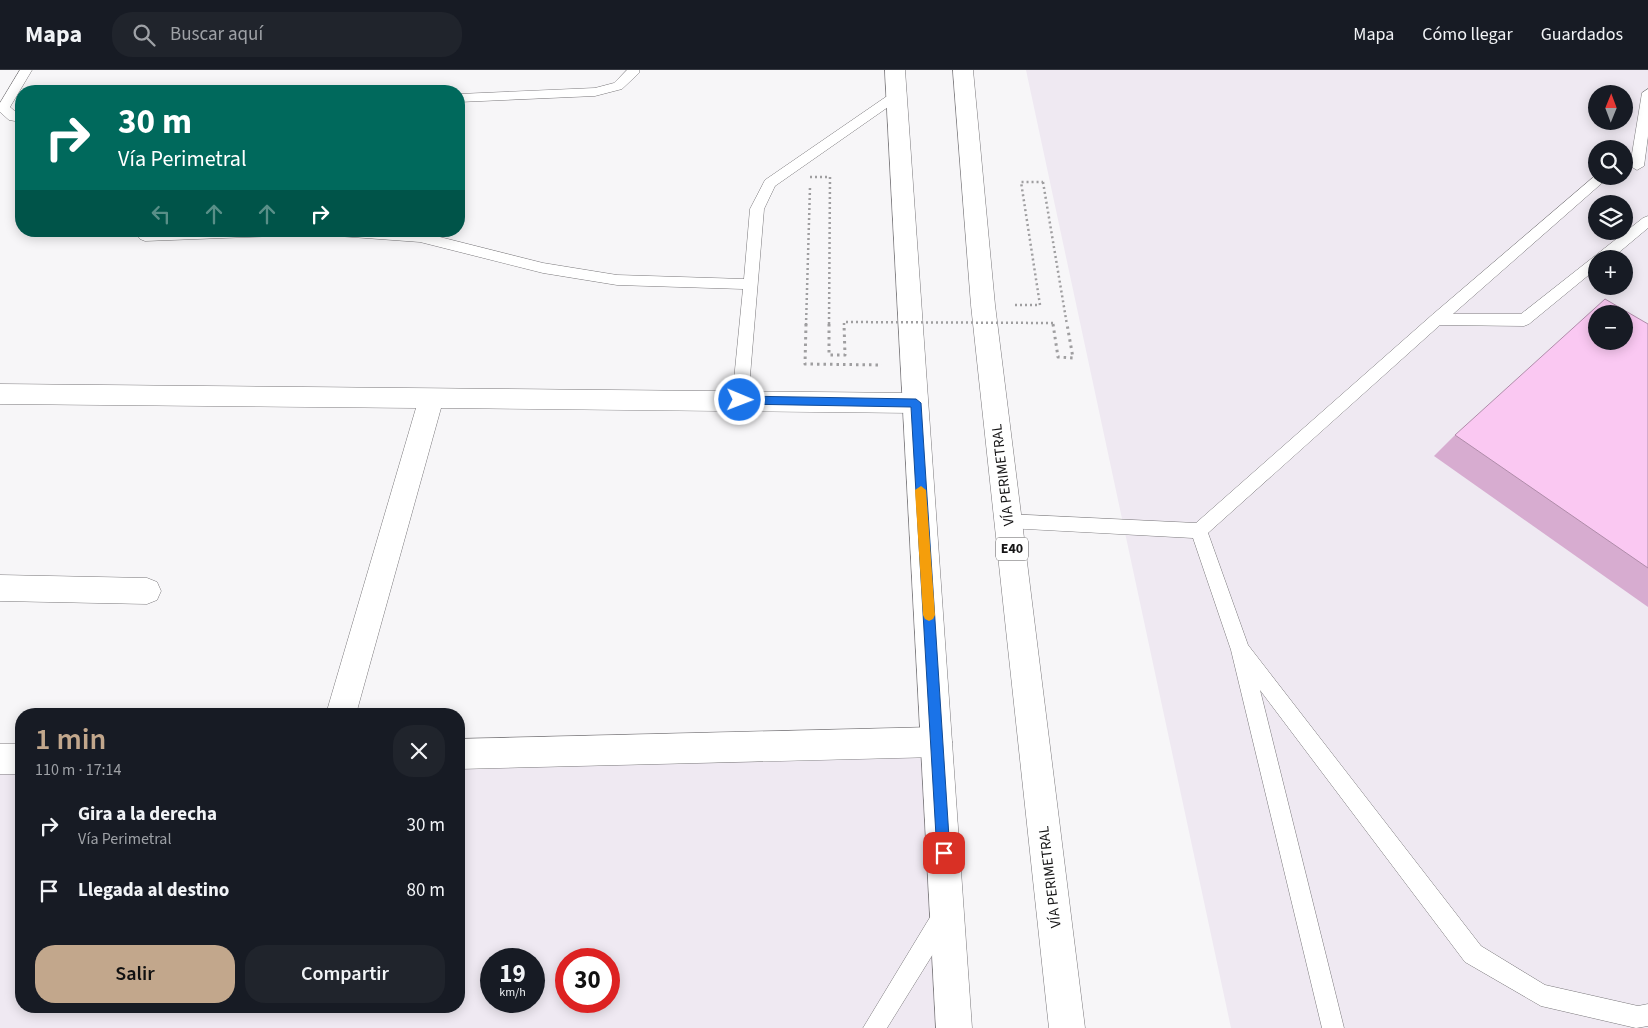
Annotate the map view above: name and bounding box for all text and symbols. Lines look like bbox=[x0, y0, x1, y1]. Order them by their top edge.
search box bbox=[112, 12, 462, 57]
text: Mapa bbox=[25, 17, 82, 52]
icon: search bbox=[130, 21, 158, 49]
text: Buscar aquí bbox=[170, 21, 263, 48]
text: Mapa bbox=[1353, 22, 1394, 47]
text: Cómo llegar bbox=[1422, 22, 1513, 47]
text: Guardados bbox=[1541, 22, 1623, 47]
north arrow bbox=[1588, 85, 1632, 130]
map controls bbox=[1588, 85, 1633, 350]
text: 30 m bbox=[118, 97, 192, 147]
icon: right bbox=[35, 105, 100, 170]
button: search bbox=[1588, 140, 1633, 185]
text: Vía Perimetral bbox=[118, 143, 247, 175]
button: layers bbox=[1588, 195, 1633, 240]
icon: left bbox=[147, 200, 175, 228]
icon: ahead bbox=[200, 200, 228, 228]
icon: ahead bbox=[253, 200, 281, 228]
icon: right bbox=[306, 200, 334, 228]
button: + bbox=[1588, 250, 1633, 295]
button: − bbox=[1588, 305, 1633, 350]
position arrow bbox=[713, 373, 765, 425]
street label: VÍA PERIMETRAL bbox=[986, 423, 1020, 527]
road number: E40 bbox=[996, 538, 1028, 560]
text: 1 min bbox=[35, 718, 106, 761]
button: close bbox=[393, 725, 445, 777]
text: 110 m · 17:14 bbox=[35, 759, 122, 781]
text: Gira a la derecha bbox=[78, 801, 217, 828]
icon: right bbox=[35, 812, 63, 840]
text: 30 m bbox=[407, 812, 445, 839]
street label: VÍA PERIMETRAL bbox=[1033, 825, 1067, 929]
text: Vía Perimetral bbox=[78, 828, 172, 850]
pin bbox=[923, 832, 965, 874]
icon: arrive bbox=[930, 839, 958, 867]
icon: arrive bbox=[35, 877, 63, 905]
text: Llegada al destino bbox=[78, 877, 229, 904]
text: 80 m bbox=[407, 877, 445, 904]
button: Salir bbox=[35, 945, 235, 1003]
button: Compartir bbox=[245, 945, 445, 1003]
speed limit sign: 30 bbox=[555, 948, 620, 1013]
text: 19 bbox=[499, 956, 526, 992]
text: km/h bbox=[499, 984, 526, 1001]

